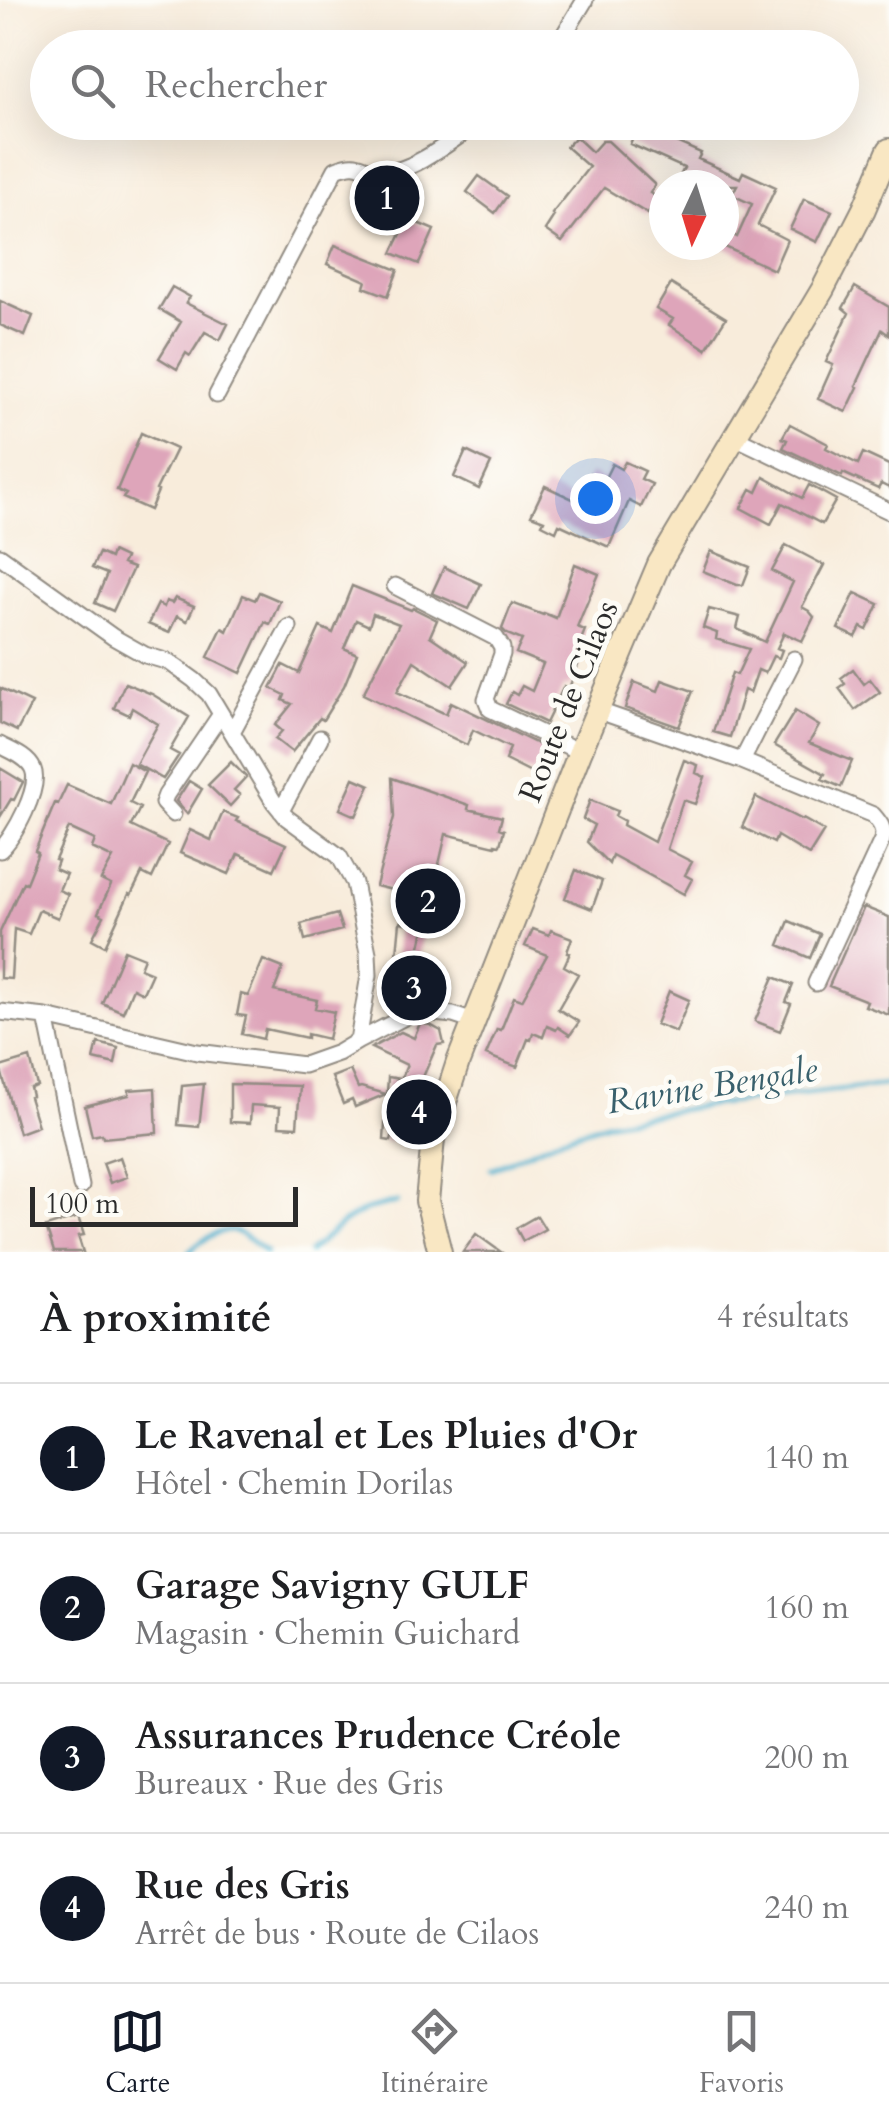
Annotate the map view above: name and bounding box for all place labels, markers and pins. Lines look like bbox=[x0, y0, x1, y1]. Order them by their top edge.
pin: 1 bbox=[354, 160, 420, 236]
pin: 2 bbox=[396, 864, 460, 938]
pin: 3 bbox=[382, 950, 446, 1026]
pin: 4 bbox=[386, 1074, 452, 1150]

